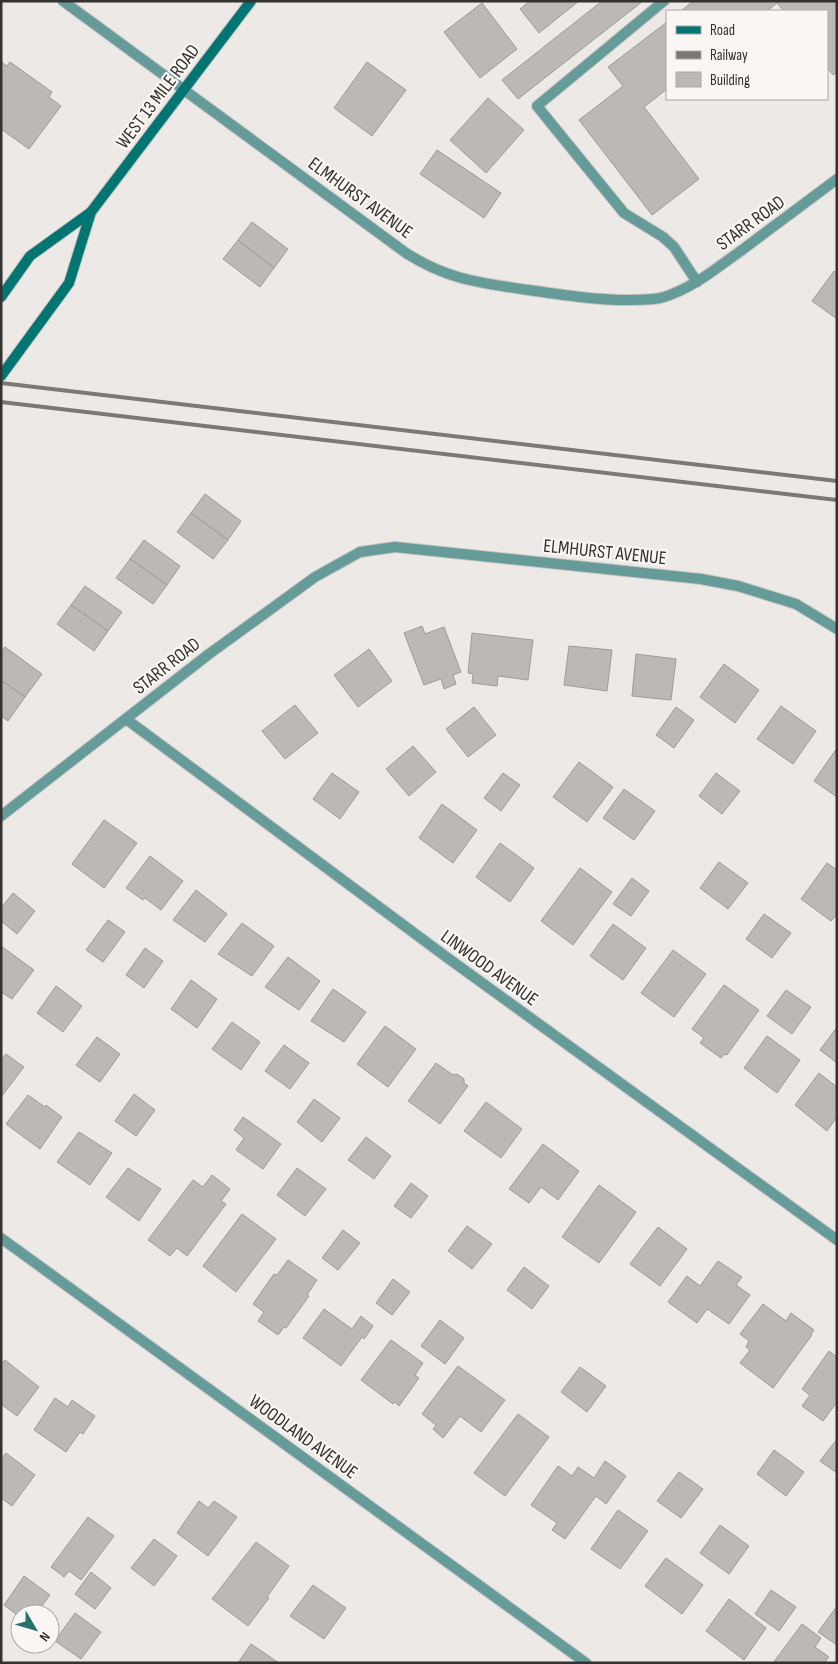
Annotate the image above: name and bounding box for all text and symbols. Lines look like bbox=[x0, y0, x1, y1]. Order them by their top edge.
legend bbox=[666, 10, 828, 100]
text: Road bbox=[710, 21, 735, 40]
street label: WEST 13 MILE ROAD bbox=[111, 40, 205, 154]
text: Railway bbox=[710, 46, 748, 65]
text: Building bbox=[710, 71, 750, 90]
street label: ELMHURST AVENUE bbox=[303, 153, 417, 244]
street label: STARR ROAD bbox=[712, 191, 790, 256]
street label: ELMHURST AVENUE bbox=[542, 535, 668, 570]
street label: STARR ROAD bbox=[129, 633, 205, 700]
street label: LINWOOD AVENUE bbox=[436, 925, 542, 1011]
street label: WOODLAND AVENUE bbox=[244, 1390, 362, 1484]
north arrow bbox=[10, 1604, 60, 1654]
text: N bbox=[36, 1629, 54, 1645]

